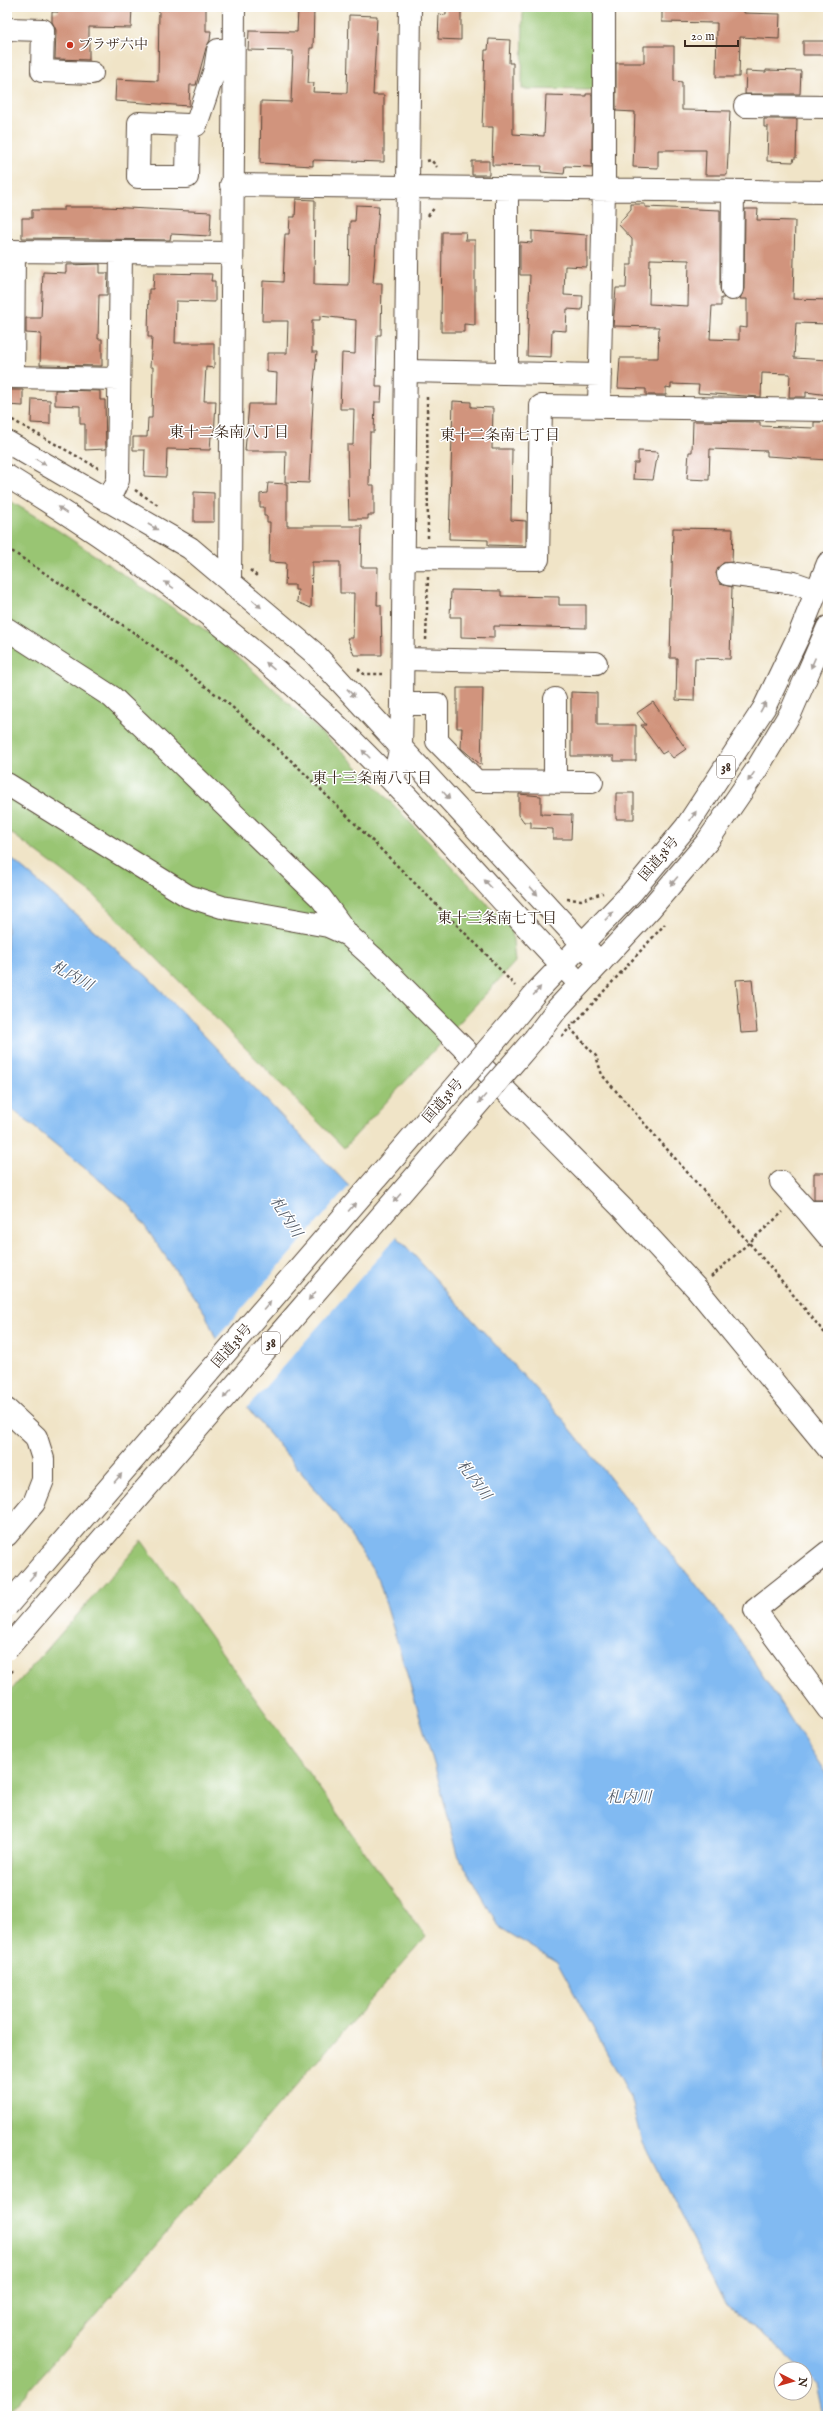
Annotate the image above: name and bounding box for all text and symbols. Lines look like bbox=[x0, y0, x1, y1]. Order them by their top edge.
scale bar bbox=[685, 22, 738, 48]
text: 20 m bbox=[691, 29, 714, 44]
place label: プラザ六中 bbox=[78, 36, 148, 54]
marker: プラザ六中 bbox=[65, 40, 75, 50]
district label: 東十二条南八丁目 bbox=[169, 423, 289, 442]
district label: 東十二条南七丁目 bbox=[440, 426, 560, 445]
one-way arrow bbox=[35, 458, 47, 465]
one-way arrow bbox=[57, 506, 67, 514]
one-way arrow bbox=[147, 523, 159, 530]
one-way arrow bbox=[163, 581, 174, 589]
one-way arrow bbox=[252, 600, 262, 609]
one-way arrow bbox=[809, 657, 816, 669]
one-way arrow bbox=[265, 662, 275, 671]
one-way arrow bbox=[347, 688, 356, 698]
one-way arrow bbox=[760, 702, 767, 713]
one-way arrow bbox=[361, 749, 371, 759]
road number: 38 bbox=[717, 756, 735, 778]
district label: 東十三条南八丁目 bbox=[312, 769, 432, 788]
one-way arrow bbox=[747, 772, 755, 783]
one-way arrow bbox=[442, 790, 451, 801]
one-way arrow bbox=[689, 811, 697, 822]
street label: 国道38号 bbox=[635, 833, 683, 885]
one-way arrow bbox=[669, 876, 678, 887]
one-way arrow bbox=[483, 879, 493, 889]
one-way arrow bbox=[529, 887, 538, 896]
district label: 東十三条南七丁目 bbox=[437, 909, 557, 928]
one-way arrow bbox=[604, 911, 614, 921]
water label: 札内川 bbox=[48, 957, 98, 996]
one-way arrow bbox=[532, 986, 542, 996]
street label: 国道38号 bbox=[419, 1075, 467, 1127]
one-way arrow bbox=[478, 1095, 487, 1104]
water label: 札内川 bbox=[266, 1193, 307, 1243]
one-way arrow bbox=[393, 1193, 402, 1202]
one-way arrow bbox=[347, 1202, 356, 1213]
one-way arrow bbox=[307, 1291, 317, 1301]
one-way arrow bbox=[262, 1300, 271, 1311]
street label: 国道38号 bbox=[208, 1320, 256, 1372]
road number: 38 bbox=[262, 1332, 280, 1354]
one-way arrow bbox=[223, 1390, 232, 1399]
water label: 札内川 bbox=[453, 1456, 496, 1505]
one-way arrow bbox=[113, 1473, 122, 1483]
one-way arrow bbox=[28, 1571, 37, 1582]
water label: 札内川 bbox=[606, 1788, 653, 1807]
north arrow bbox=[773, 2361, 813, 2401]
text: N bbox=[794, 2375, 810, 2388]

